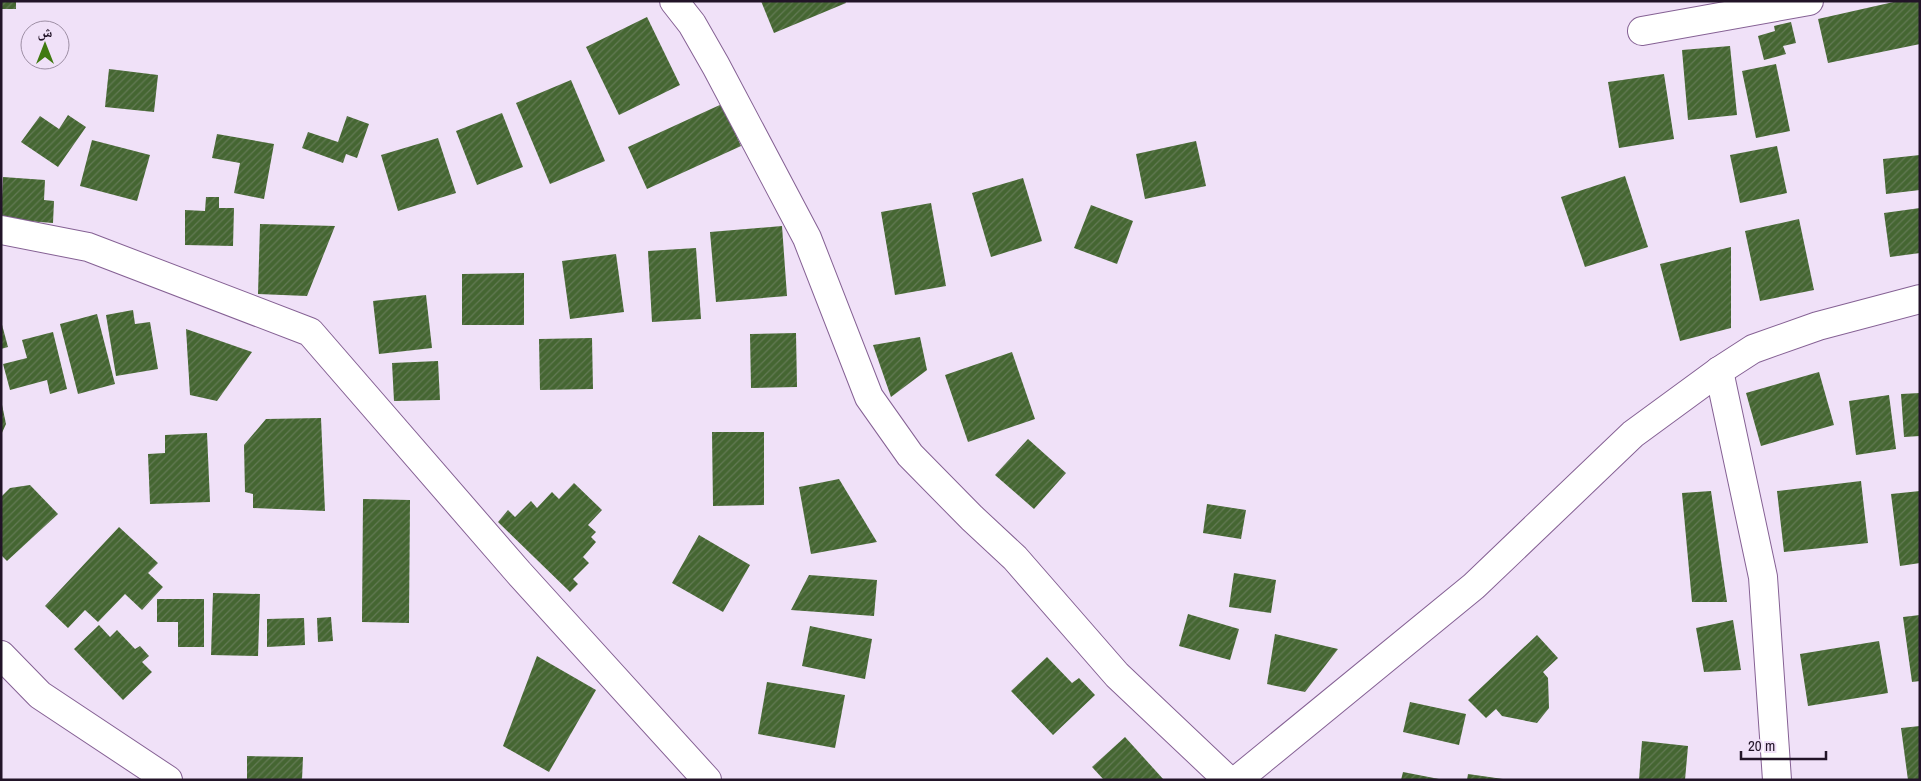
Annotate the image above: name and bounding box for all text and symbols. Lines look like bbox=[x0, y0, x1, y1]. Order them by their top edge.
north arrow bbox=[20, 20, 70, 70]
text: ش bbox=[38, 23, 53, 41]
scale bar bbox=[1741, 728, 1826, 760]
text: 20 m bbox=[1748, 735, 1775, 756]

